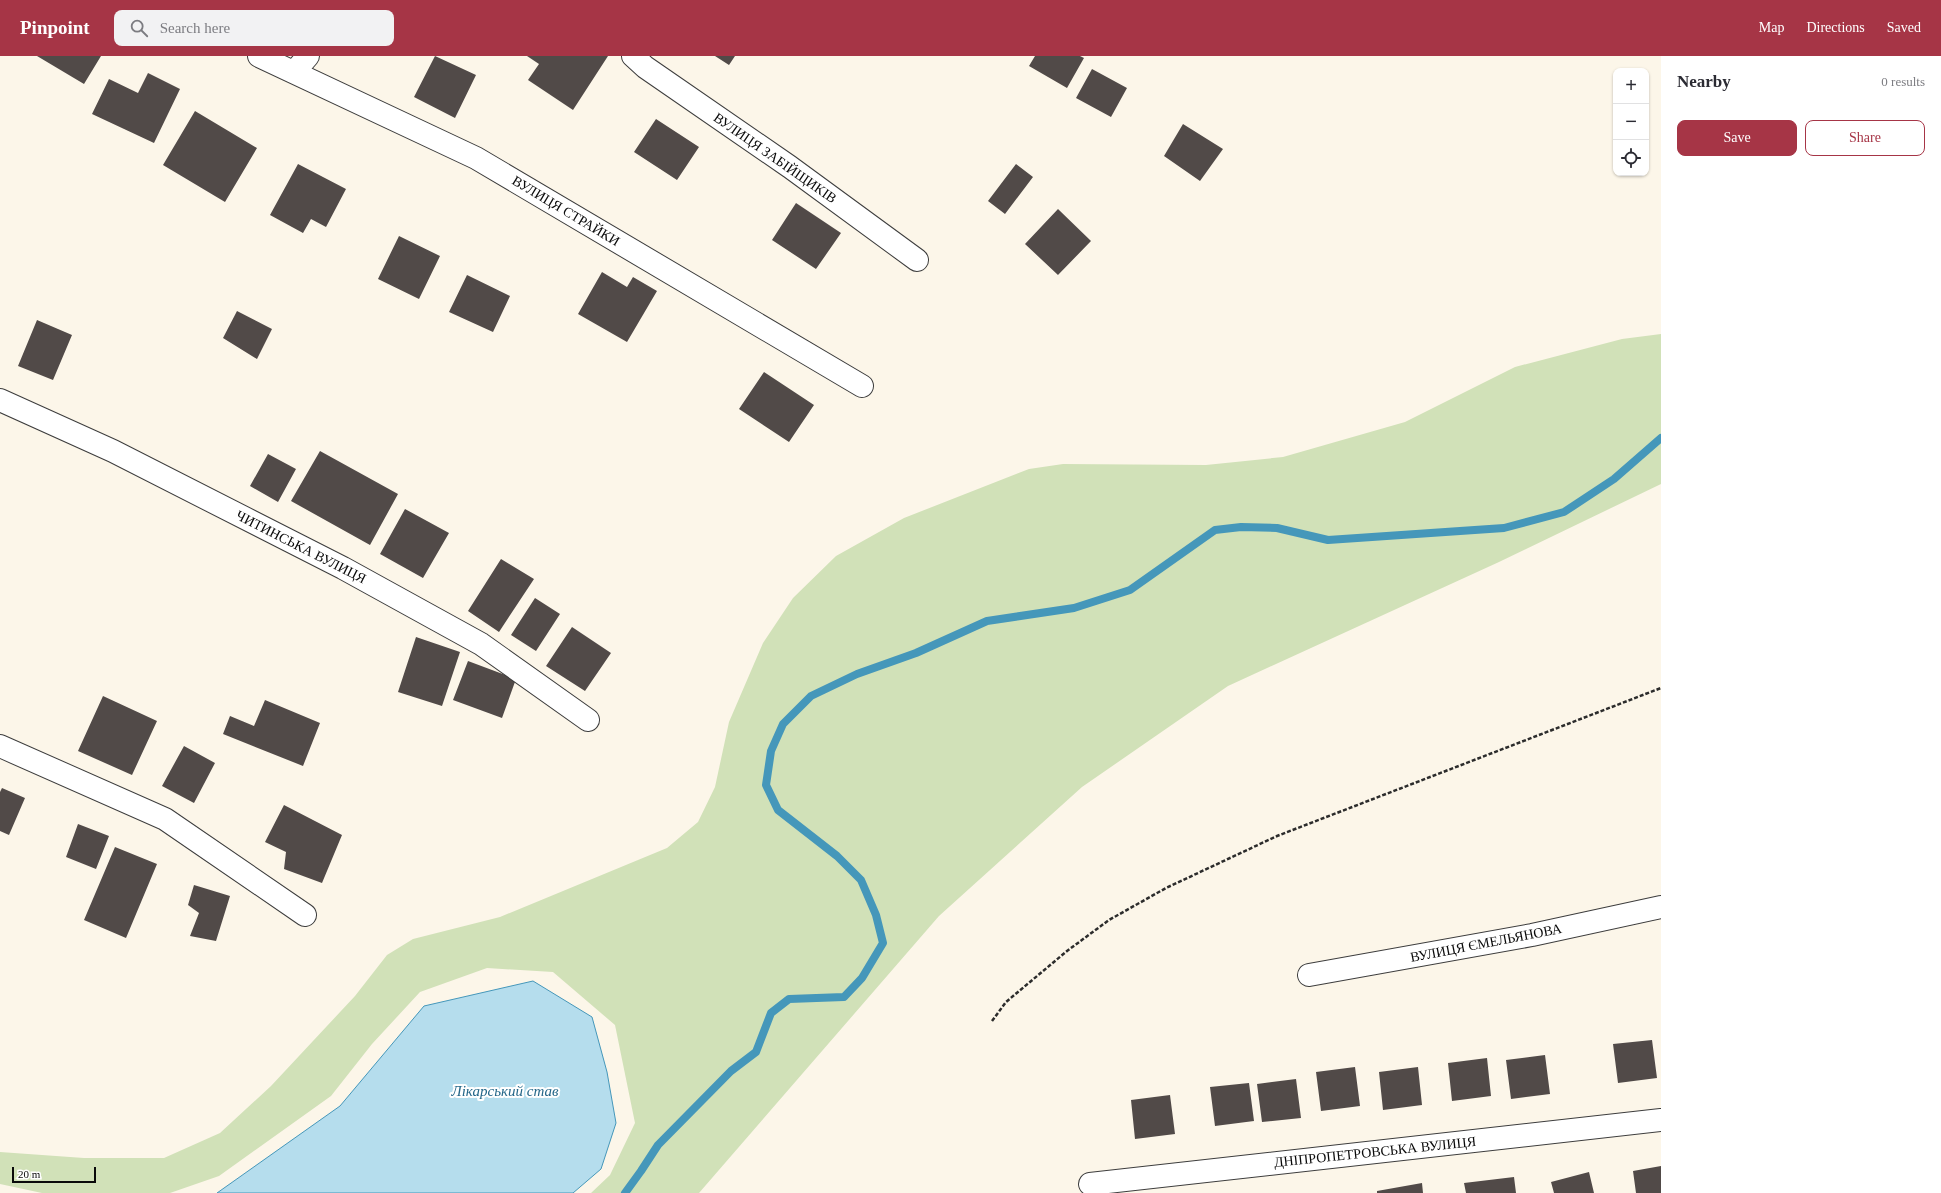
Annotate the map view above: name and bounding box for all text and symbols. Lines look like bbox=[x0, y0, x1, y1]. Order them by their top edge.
search box bbox=[114, 10, 394, 46]
text: Pinpoint bbox=[20, 17, 90, 38]
icon: search bbox=[128, 17, 150, 39]
text: Search here bbox=[160, 20, 230, 36]
text: Map bbox=[1759, 20, 1784, 35]
text: Directions bbox=[1806, 20, 1865, 35]
text: Saved bbox=[1887, 20, 1921, 35]
map controls bbox=[1613, 68, 1649, 176]
button: + bbox=[1613, 68, 1649, 104]
text: Nearby bbox=[1677, 72, 1731, 91]
text: 0 results bbox=[1881, 74, 1925, 89]
button: − bbox=[1613, 104, 1649, 140]
street label: ВУЛИЦЯ ЗАБІЙЩИКІВ bbox=[711, 109, 840, 206]
button: Save bbox=[1677, 120, 1797, 156]
button: Share bbox=[1805, 120, 1925, 156]
button: locate bbox=[1613, 140, 1649, 176]
street label: ВУЛИЦЯ СТРАЙКИ bbox=[510, 172, 623, 249]
street label: ЧИТИНСЬКА ВУЛИЦЯ bbox=[233, 508, 369, 586]
street label: ВУЛИЦЯ ЄМЕЛЬЯНОВА bbox=[1409, 921, 1564, 965]
water label: Лікарський став bbox=[451, 1083, 559, 1099]
street label: ДНІПРОПЕТРОВСЬКА ВУЛИЦЯ bbox=[1273, 1134, 1477, 1170]
scale bar bbox=[12, 1165, 96, 1184]
text: 20 m bbox=[18, 1168, 40, 1180]

